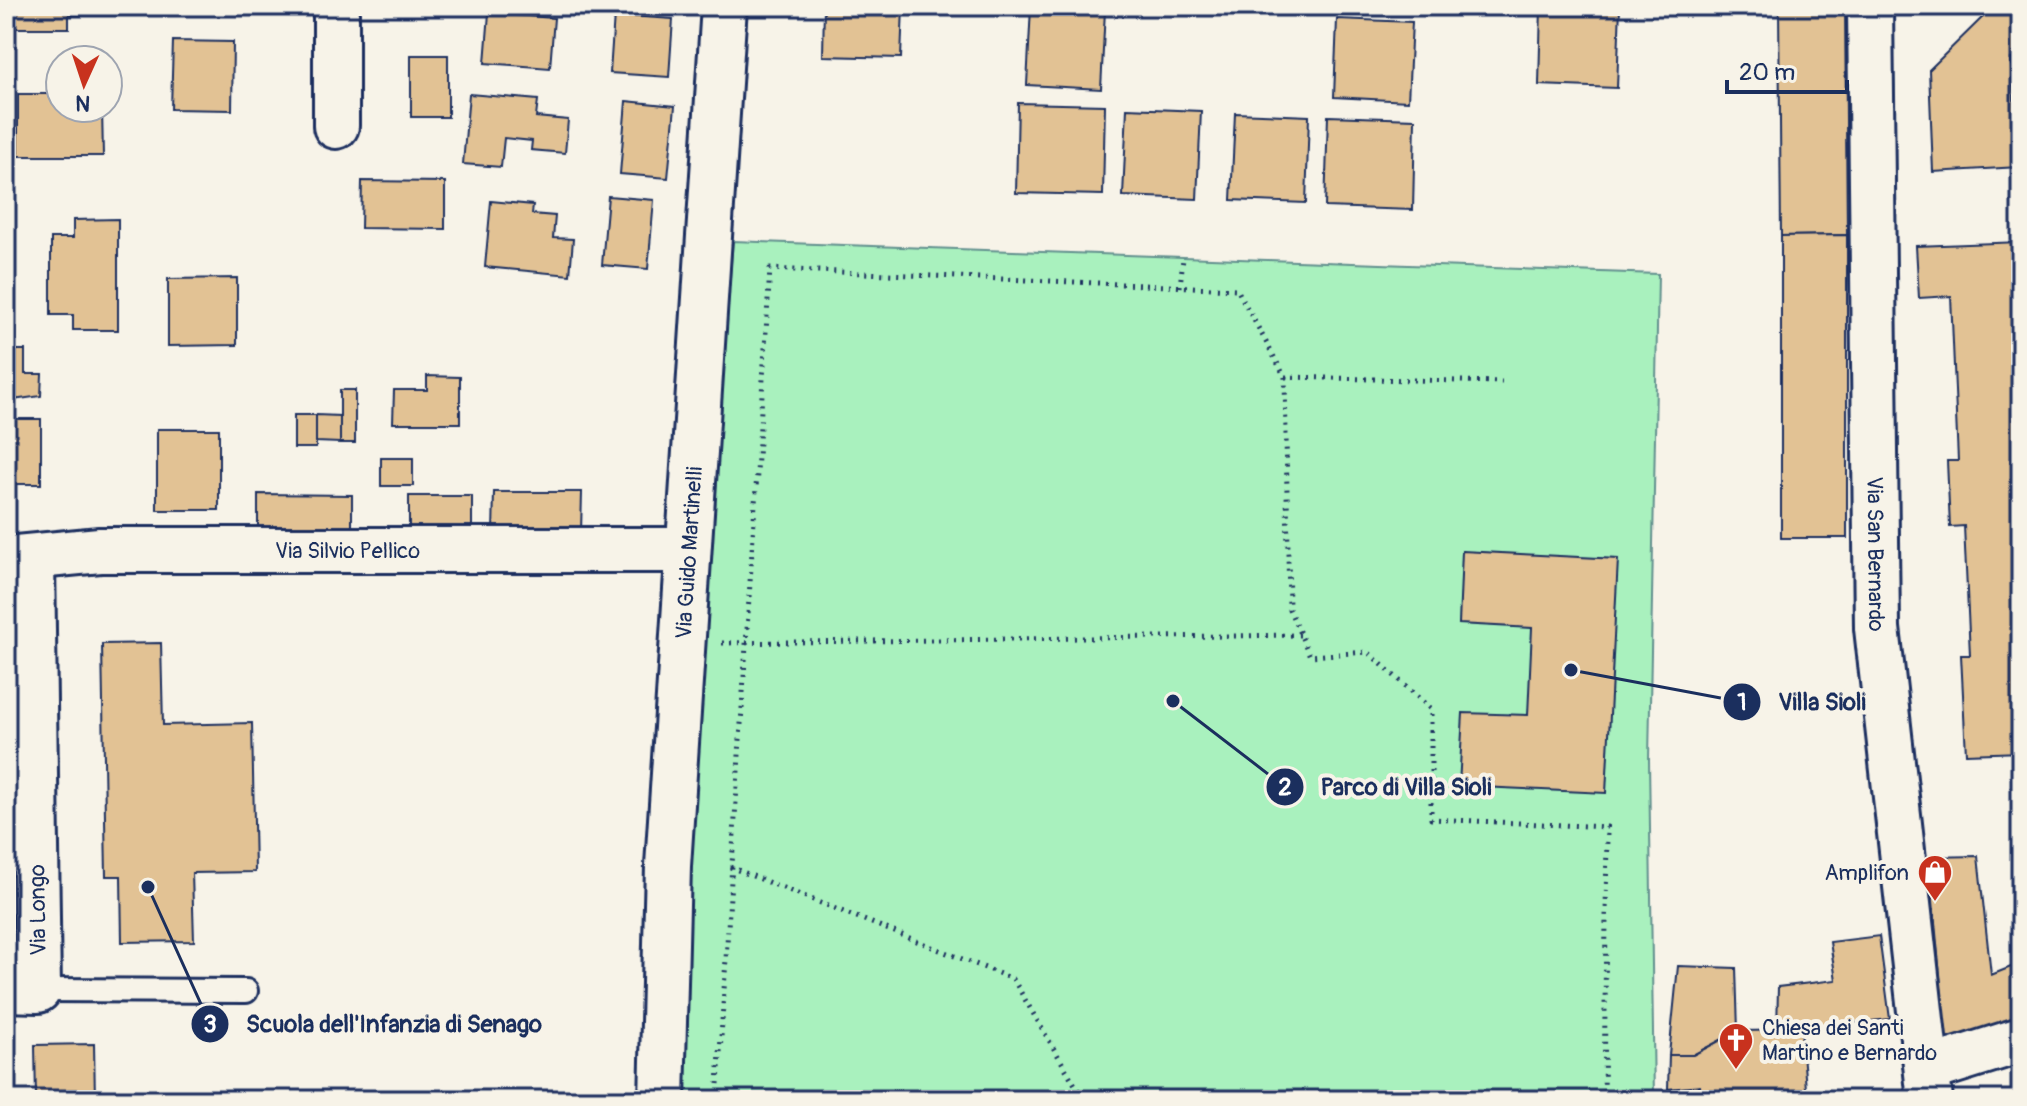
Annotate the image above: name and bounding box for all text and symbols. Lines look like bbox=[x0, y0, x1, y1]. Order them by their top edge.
north arrow bbox=[44, 44, 124, 124]
scale bar bbox=[1727, 44, 1847, 94]
text: 20 m bbox=[1739, 58, 1795, 87]
text: N bbox=[75, 89, 91, 117]
street label: Via Guido Martinelli bbox=[670, 466, 709, 640]
street label: Via San Bernardo bbox=[1860, 476, 1890, 632]
street label: Via Silvio Pellico bbox=[275, 537, 420, 565]
callout: Villa Sioli bbox=[1722, 678, 1882, 726]
text: 1 bbox=[1737, 688, 1747, 717]
text: Villa Sioli bbox=[1778, 688, 1866, 717]
callout: Parco di Villa Sioli bbox=[1265, 763, 1508, 811]
text: 2 bbox=[1278, 773, 1292, 802]
text: Parco di Villa Sioli bbox=[1320, 773, 1492, 802]
shop icon: Amplifon bbox=[1916, 853, 1954, 903]
place label: Amplifon bbox=[1824, 859, 1909, 887]
street label: Via Longo bbox=[23, 864, 53, 956]
callout: Scuola dell'Infanzia di Senago bbox=[190, 1000, 558, 1048]
text: 3 bbox=[203, 1010, 217, 1039]
text: Scuola dell'Infanzia di Senago bbox=[246, 1010, 542, 1039]
place label: Chiesa dei Santi Martino e Bernardo bbox=[1762, 1014, 1937, 1067]
church icon: Chiesa dei Santi Martino e Bernardo bbox=[1717, 1021, 1755, 1071]

